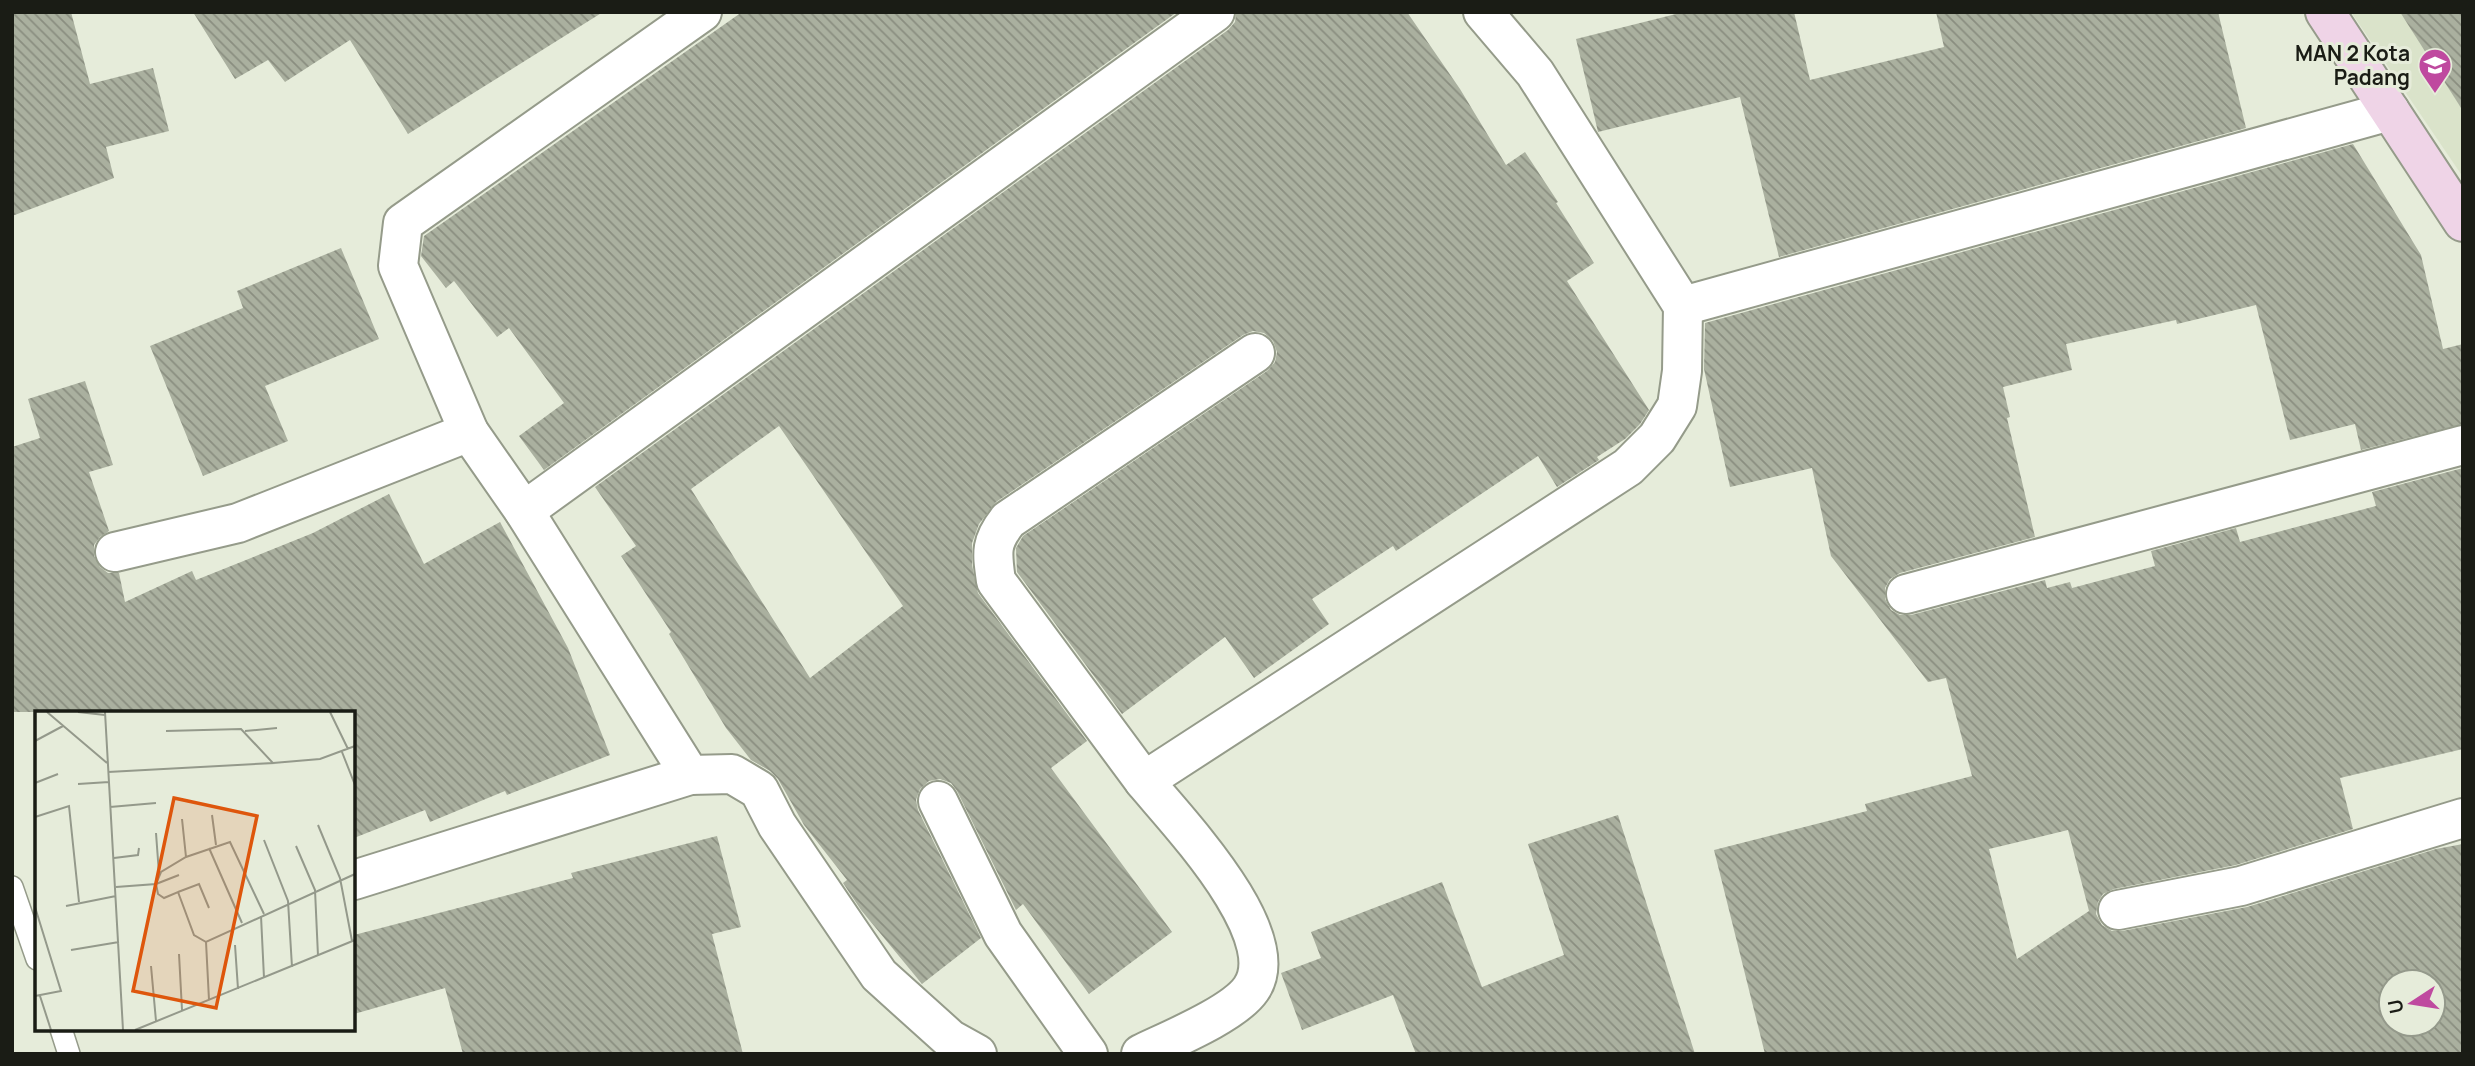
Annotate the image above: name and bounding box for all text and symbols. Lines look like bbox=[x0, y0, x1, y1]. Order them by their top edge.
place label: MAN 2 Kota Padang bbox=[2295, 39, 2410, 91]
school or university icon: MAN 2 Kota Padang bbox=[2416, 46, 2454, 95]
inset map bbox=[35, 711, 355, 1031]
north arrow bbox=[2377, 968, 2447, 1038]
text: U bbox=[2381, 997, 2410, 1016]

